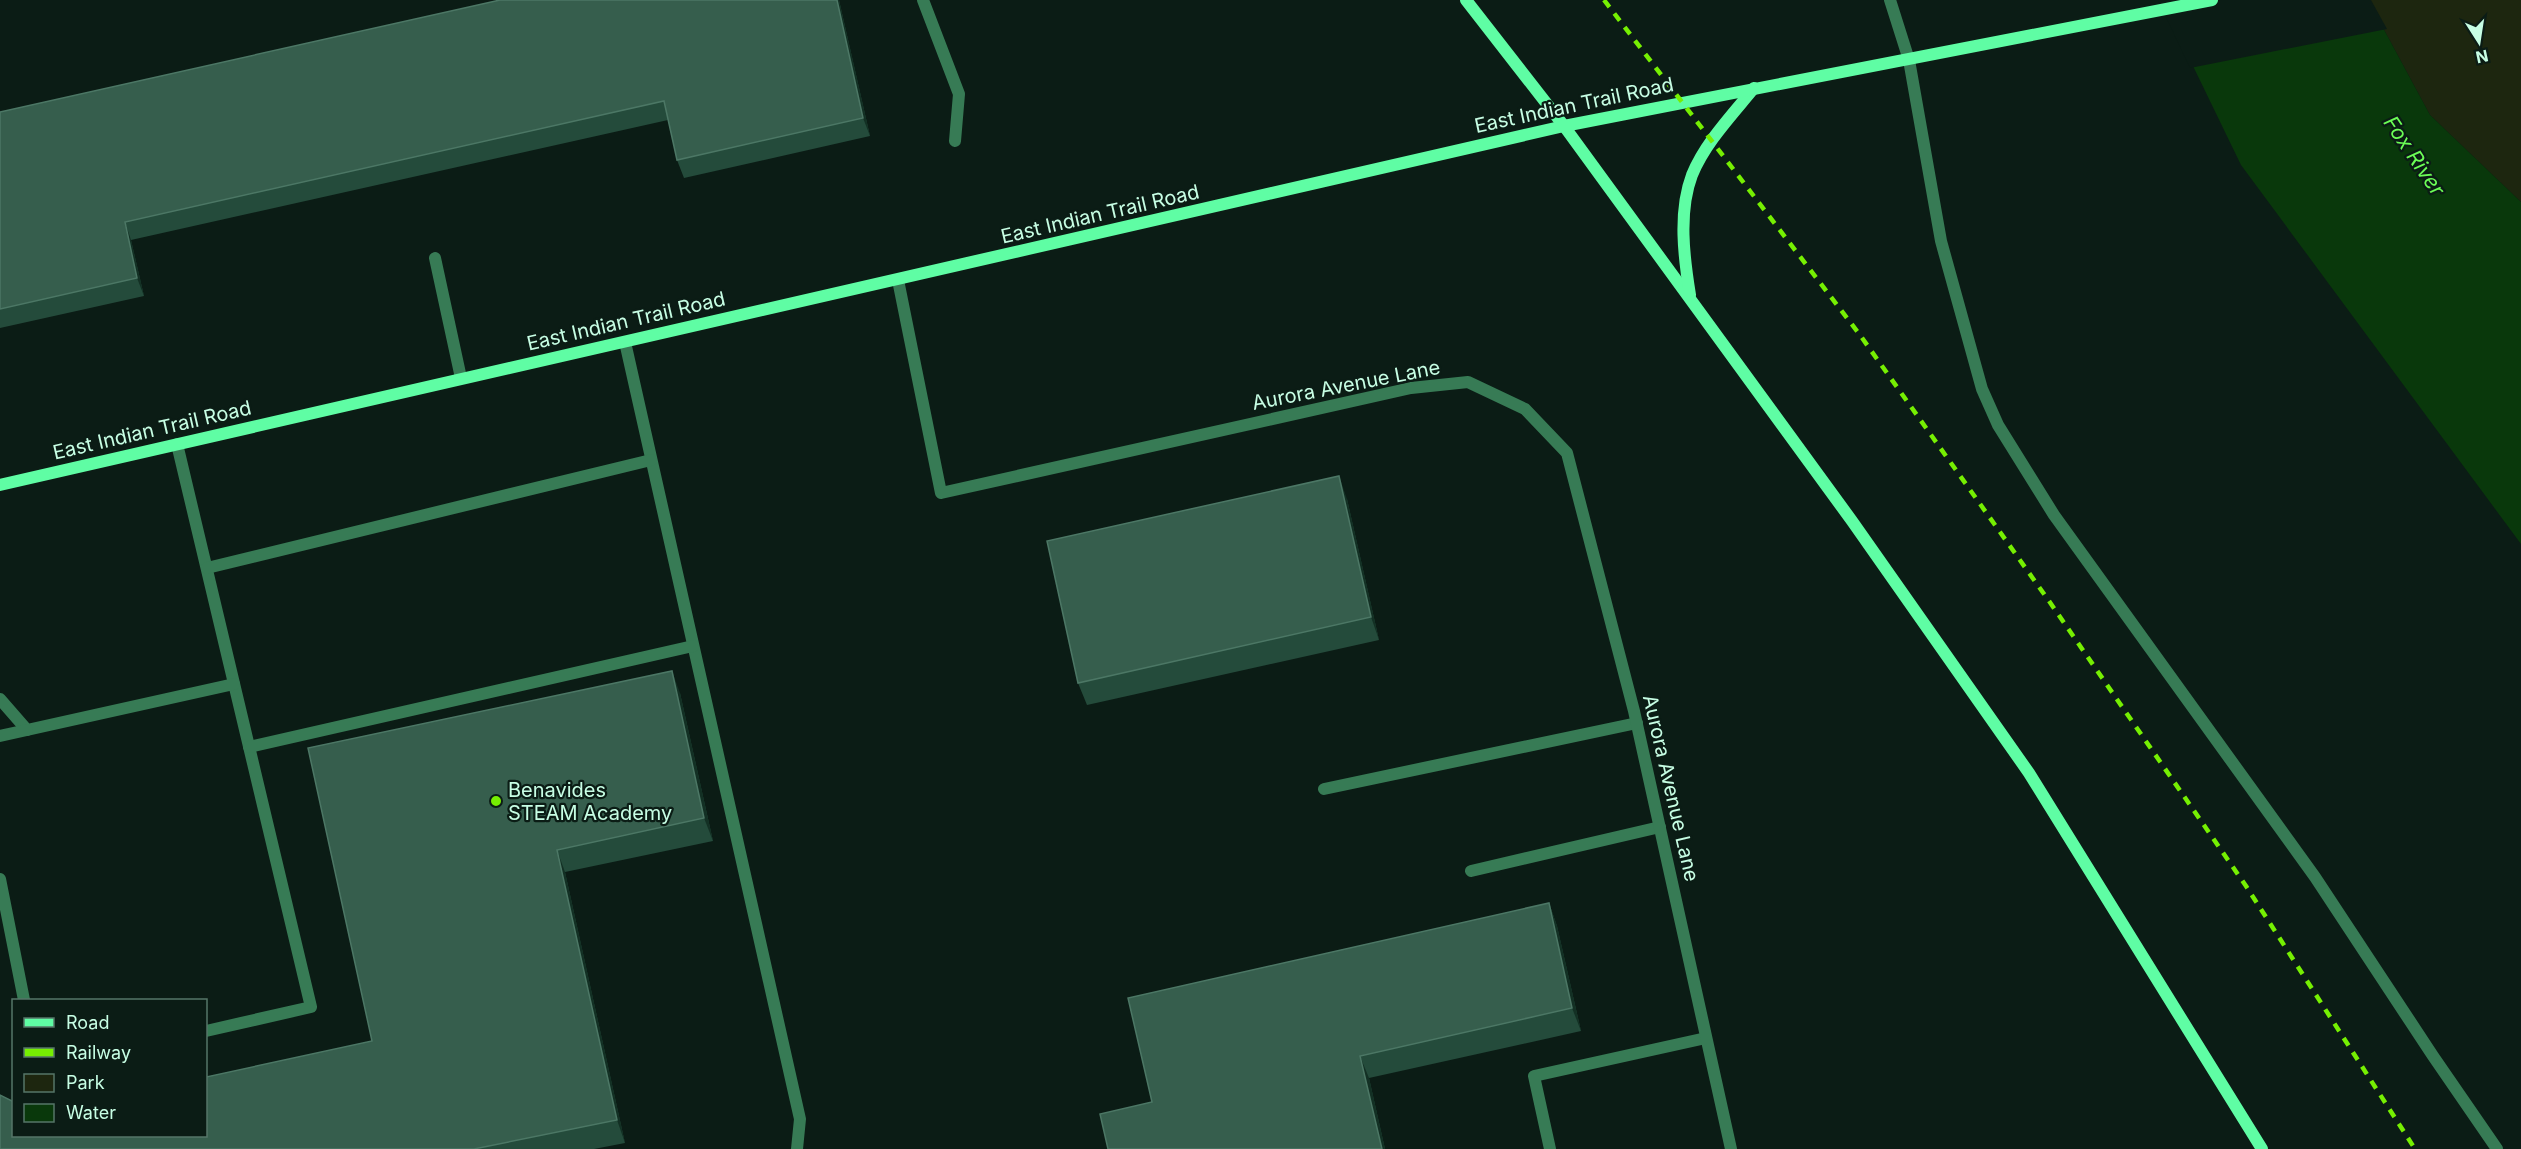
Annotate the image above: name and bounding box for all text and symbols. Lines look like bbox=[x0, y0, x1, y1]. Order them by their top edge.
north arrow bbox=[2449, 12, 2509, 72]
text: N bbox=[2474, 46, 2490, 68]
street label: East Indian Trail Road bbox=[1472, 72, 1676, 138]
water label: Fox River bbox=[2379, 111, 2451, 201]
street label: East Indian Trail Road bbox=[998, 179, 1202, 249]
street label: East Indian Trail Road bbox=[524, 286, 728, 356]
street label: Aurora Avenue Lane bbox=[1250, 355, 1442, 415]
street label: East Indian Trail Road bbox=[50, 395, 254, 465]
street label: Aurora Avenue Lane bbox=[1638, 692, 1704, 884]
place label: Benavides STEAM Academy bbox=[508, 778, 672, 825]
marker: Benavides STEAM Academy bbox=[489, 794, 503, 808]
legend bbox=[12, 999, 207, 1137]
text: Road bbox=[66, 1012, 109, 1033]
text: Railway bbox=[66, 1042, 131, 1063]
text: Park bbox=[66, 1072, 105, 1093]
text: Water bbox=[66, 1102, 116, 1123]

